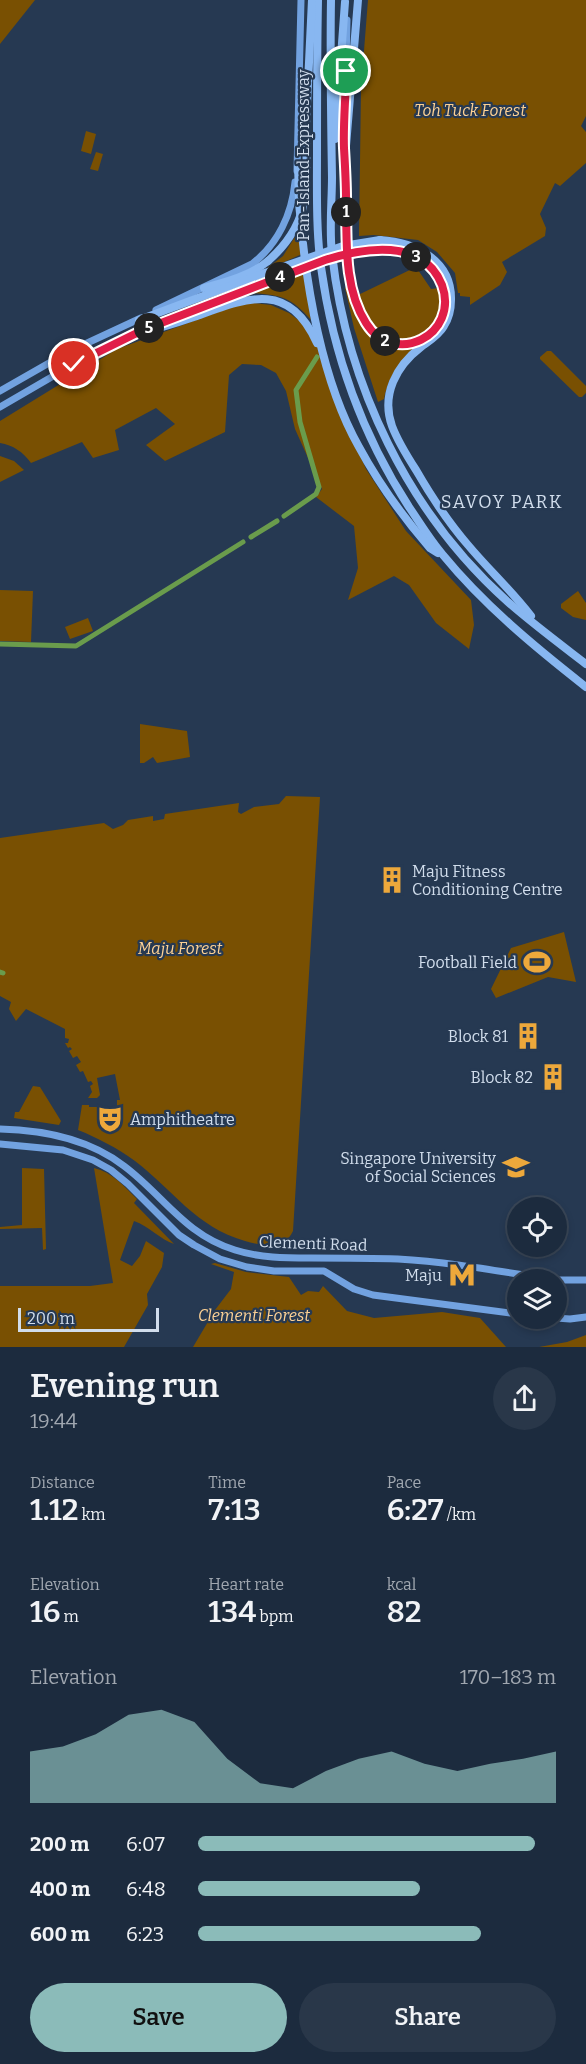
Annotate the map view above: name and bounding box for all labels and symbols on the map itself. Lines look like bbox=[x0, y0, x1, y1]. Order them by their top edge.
pin bbox=[320, 45, 371, 96]
street label: Pan-Island Expressway bbox=[294, 69, 313, 241]
park label: Toh Tuck Forest bbox=[414, 101, 526, 120]
pin: 1 bbox=[331, 197, 361, 227]
pin: 3 bbox=[401, 242, 431, 272]
pin: 4 bbox=[265, 262, 295, 292]
pin: 5 bbox=[134, 313, 164, 343]
pin: 2 bbox=[370, 326, 400, 356]
pin bbox=[48, 338, 99, 389]
district label: SAVOY PARK bbox=[441, 491, 563, 513]
place label: Maju Fitness Conditioning Centre bbox=[412, 862, 562, 899]
building icon: Maju Fitness Conditioning Centre bbox=[377, 865, 407, 895]
park label: Maju Forest bbox=[138, 939, 223, 958]
sports icon: Football Field bbox=[522, 947, 552, 977]
place label: Football Field bbox=[418, 953, 518, 972]
building icon: Block 81 bbox=[513, 1021, 543, 1051]
place label: Block 81 bbox=[448, 1027, 508, 1046]
building icon: Block 82 bbox=[538, 1062, 568, 1092]
place label: Block 82 bbox=[471, 1068, 533, 1087]
theatre icon: Amphitheatre bbox=[95, 1104, 125, 1134]
place label: Amphitheatre bbox=[130, 1110, 235, 1129]
place label: Singapore University of Social Sciences bbox=[340, 1149, 497, 1186]
school or university icon: Singapore University of Social Sciences bbox=[501, 1152, 531, 1182]
street label: Clementi Road bbox=[258, 1232, 368, 1255]
metro station icon: Maju bbox=[447, 1260, 477, 1290]
place label: Maju bbox=[405, 1266, 442, 1285]
scale bar bbox=[18, 1305, 159, 1332]
park label: Clementi Forest bbox=[198, 1306, 310, 1325]

